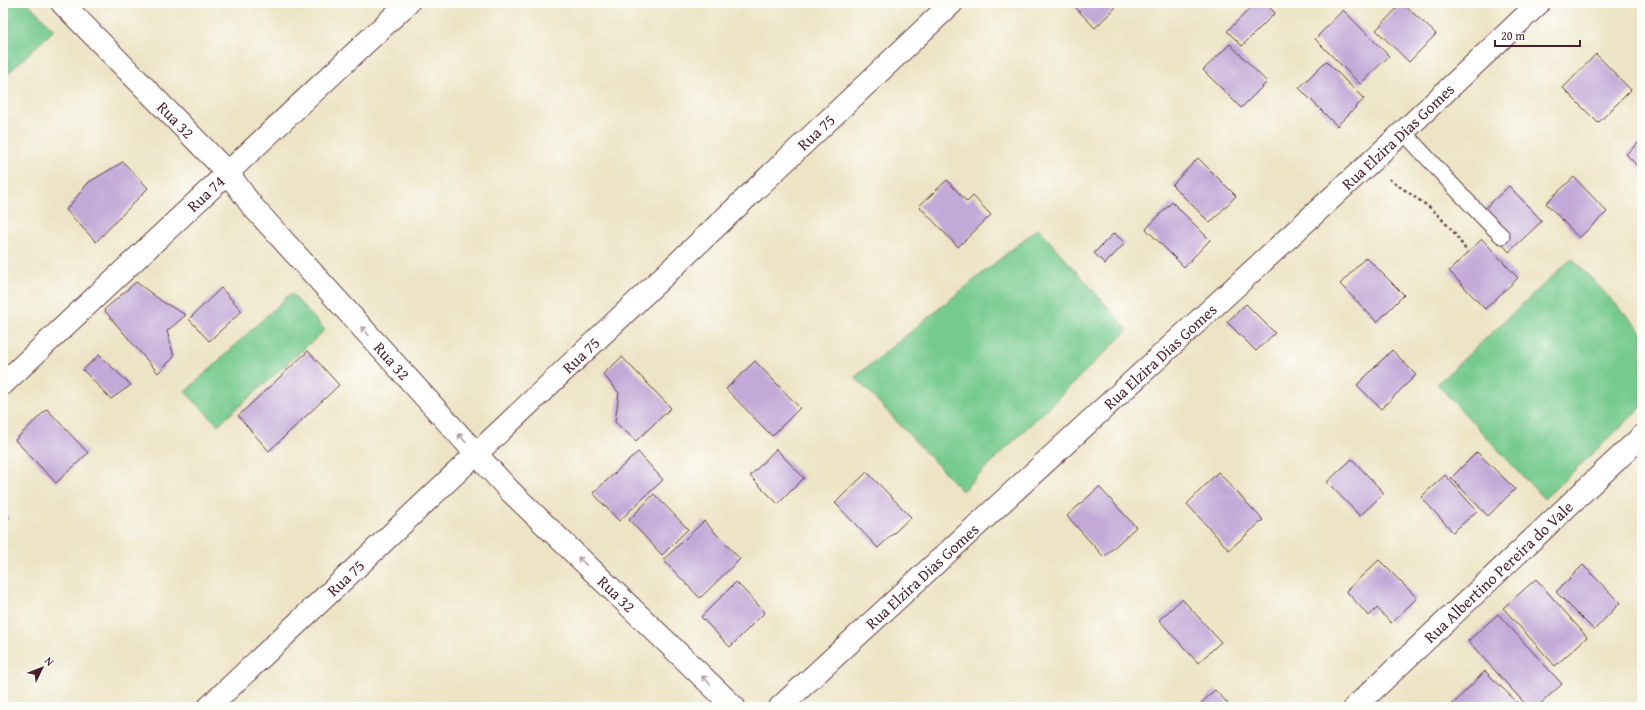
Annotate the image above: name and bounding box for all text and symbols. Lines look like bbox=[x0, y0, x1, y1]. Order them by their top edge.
scale bar bbox=[1495, 22, 1580, 48]
text: 20 m bbox=[1501, 27, 1525, 44]
street label: Rua Elzira Dias Gomes bbox=[1336, 77, 1460, 195]
street label: Rua 32 bbox=[152, 95, 200, 144]
street label: Rua 75 bbox=[791, 108, 840, 156]
street label: Rua 74 bbox=[181, 169, 230, 217]
street label: Rua Elzira Dias Gomes bbox=[1098, 298, 1222, 415]
one-way arrow bbox=[361, 326, 370, 336]
street label: Rua 75 bbox=[556, 331, 605, 379]
street label: Rua 32 bbox=[368, 336, 416, 385]
one-way arrow bbox=[458, 433, 467, 443]
street label: Rua Albertino Pereira do Vale bbox=[1418, 495, 1578, 648]
street label: Rua Elzira Dias Gomes bbox=[860, 517, 984, 635]
street label: Rua 75 bbox=[321, 554, 370, 602]
one-way arrow bbox=[577, 556, 587, 566]
street label: Rua 32 bbox=[592, 570, 641, 618]
north arrow bbox=[22, 648, 62, 688]
text: N bbox=[41, 653, 58, 670]
one-way arrow bbox=[701, 675, 711, 685]

